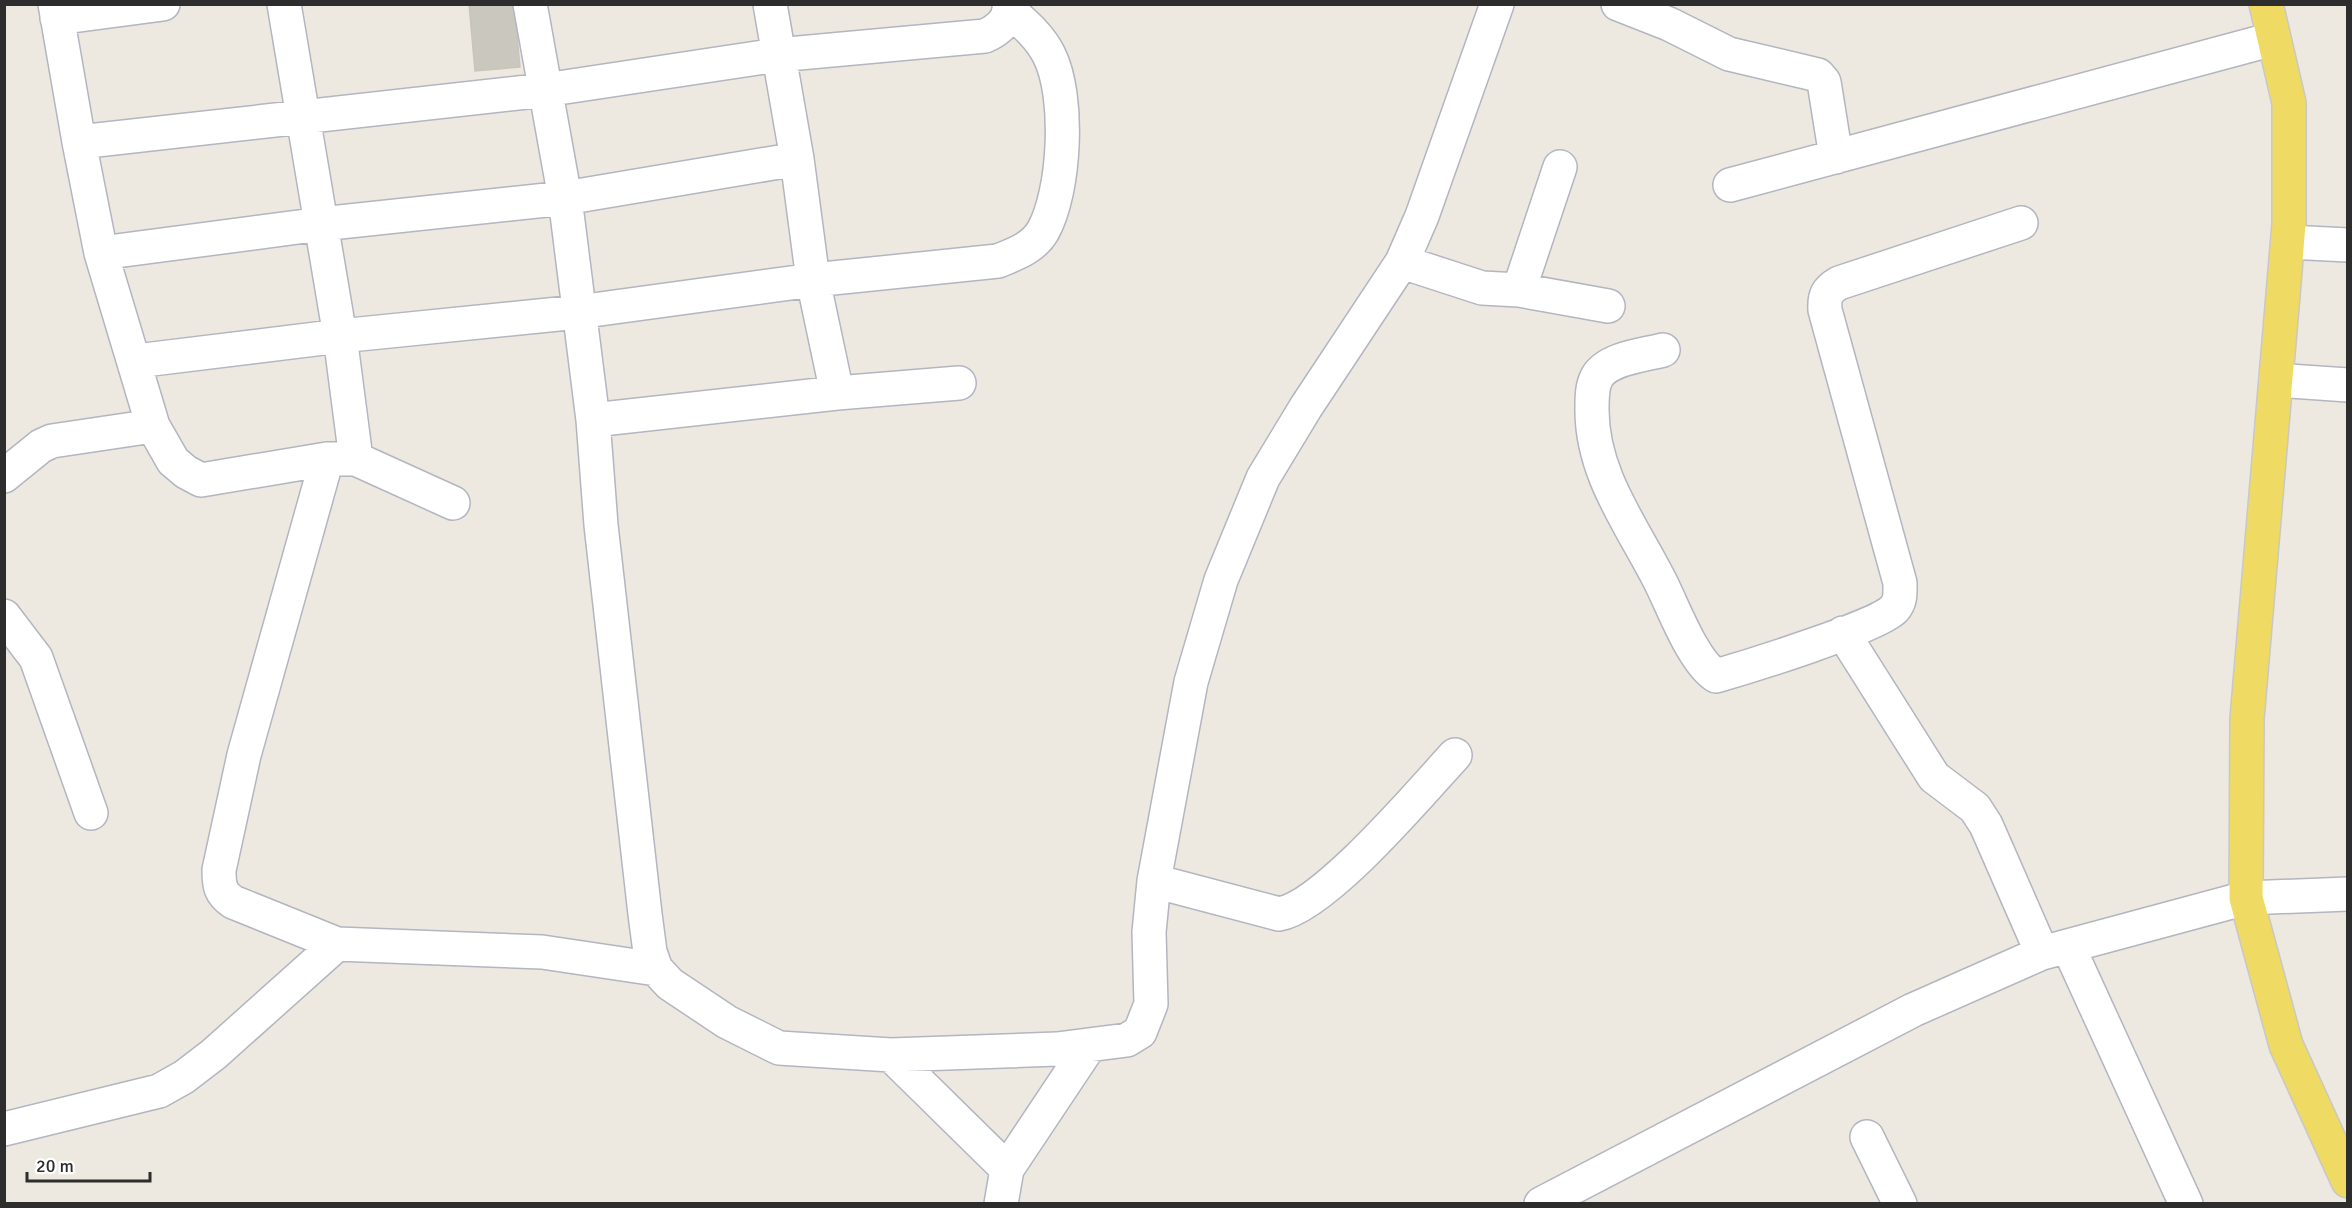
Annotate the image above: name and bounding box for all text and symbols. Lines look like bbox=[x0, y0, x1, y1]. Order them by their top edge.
scale bar bbox=[27, 1145, 150, 1183]
text: 20 m bbox=[36, 1155, 74, 1177]

